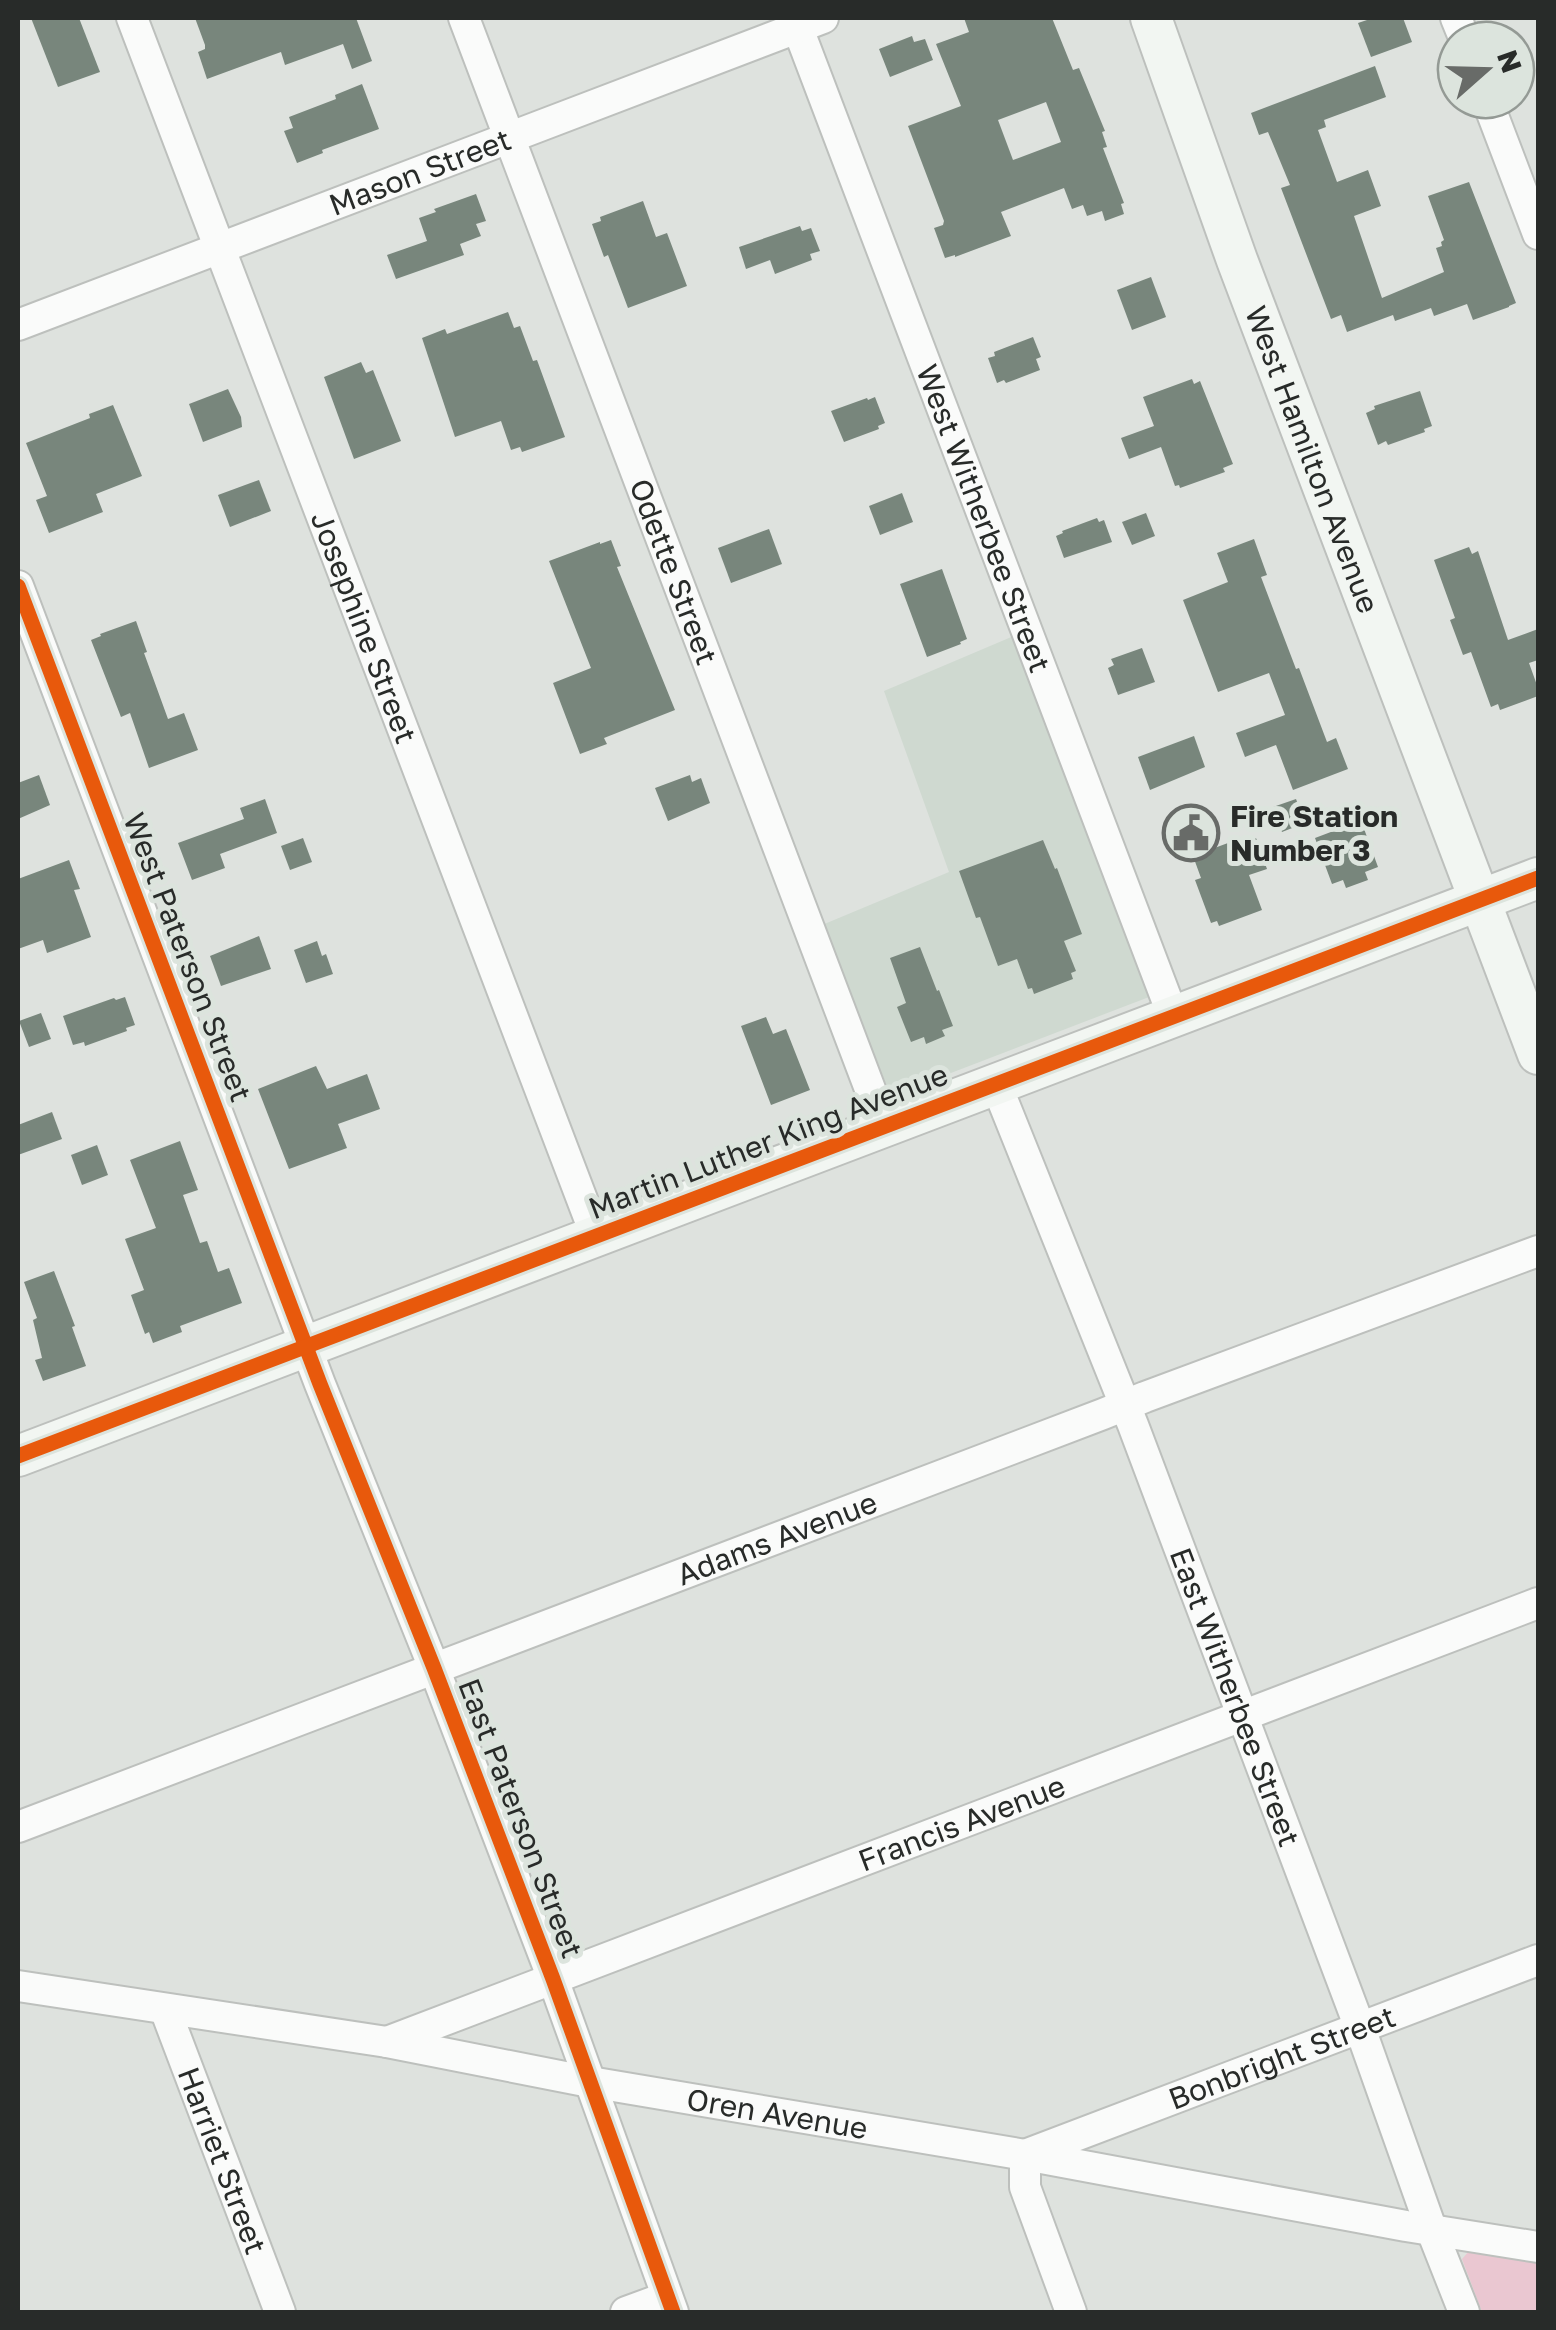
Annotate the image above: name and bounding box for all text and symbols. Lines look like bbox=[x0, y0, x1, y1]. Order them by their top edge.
north arrow bbox=[1436, 20, 1536, 120]
text: N bbox=[1491, 46, 1529, 77]
street label: Mason Street bbox=[324, 121, 516, 223]
street label: West Hamilton Avenue bbox=[1238, 301, 1387, 618]
street label: West Witherbee Street bbox=[909, 359, 1059, 677]
street label: Odette Street bbox=[622, 474, 725, 669]
street label: Josephine Street bbox=[304, 506, 425, 748]
place label: Fire Station Number 3 bbox=[1230, 798, 1398, 868]
public building icon: Fire Station Number 3 bbox=[1161, 803, 1221, 863]
street label: West Paterson Street bbox=[116, 808, 260, 1106]
street label: Martin Luther King Avenue bbox=[583, 1056, 953, 1226]
street label: Adams Avenue bbox=[672, 1484, 882, 1593]
street label: East Witherbee Street bbox=[1163, 1542, 1308, 1851]
street label: East Paterson Street bbox=[451, 1673, 591, 1963]
street label: Francis Avenue bbox=[853, 1767, 1070, 1879]
street label: Bonbright Street bbox=[1163, 1998, 1400, 2117]
street label: Harriet Street bbox=[171, 2062, 274, 2259]
street label: Oren Avenue bbox=[684, 2081, 870, 2146]

